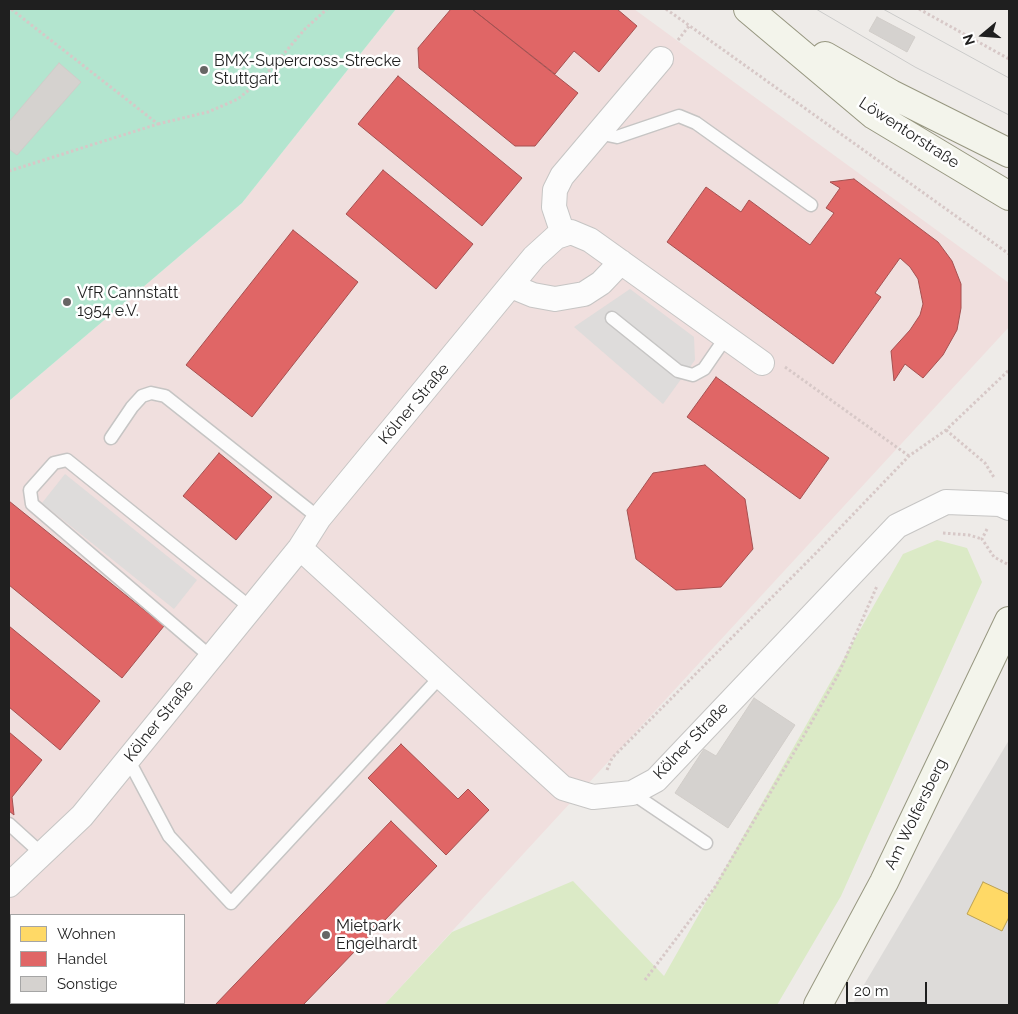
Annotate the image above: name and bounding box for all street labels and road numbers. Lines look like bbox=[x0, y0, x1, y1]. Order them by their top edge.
street label: Löwentorstraße bbox=[855, 93, 963, 173]
street label: Kölner Straße bbox=[375, 360, 453, 448]
street label: Kölner Straße bbox=[120, 676, 198, 766]
street label: Kölner Straße bbox=[650, 699, 732, 783]
street label: Am Wolfersberg bbox=[881, 755, 951, 873]

